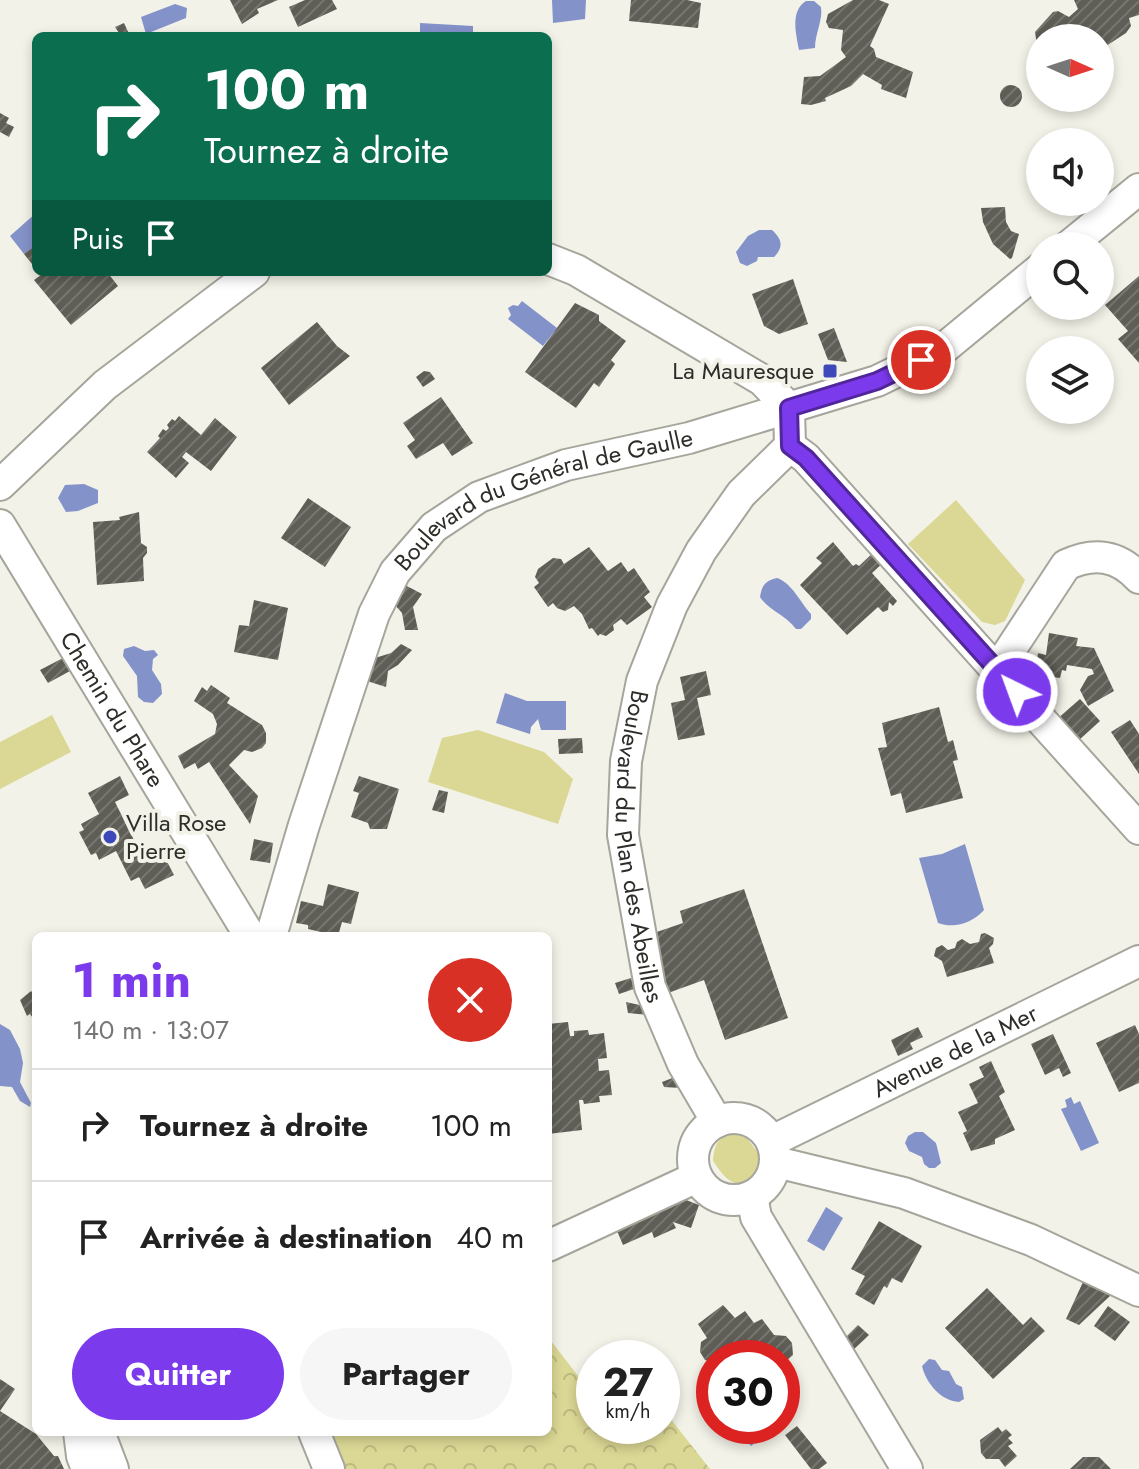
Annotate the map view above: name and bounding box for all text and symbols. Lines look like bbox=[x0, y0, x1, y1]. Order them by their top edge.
north arrow bbox=[1026, 24, 1114, 112]
map controls bbox=[1026, 24, 1114, 424]
text: 100 m bbox=[204, 49, 369, 130]
icon: right bbox=[72, 64, 176, 168]
text: Tournez à droite bbox=[204, 124, 449, 176]
button: sound bbox=[1026, 128, 1114, 216]
icon: arrive bbox=[139, 216, 183, 260]
text: Puis bbox=[72, 217, 123, 260]
button: search bbox=[1026, 232, 1114, 320]
pin bbox=[887, 326, 955, 394]
button: layers bbox=[1026, 336, 1114, 424]
icon: arrive bbox=[899, 338, 943, 382]
place label: La Mauresque bbox=[672, 353, 814, 388]
marker: La Mauresque bbox=[821, 362, 839, 380]
street label: Boulevard du Général de Gaulle bbox=[385, 420, 696, 578]
street label: Chemin du Phare bbox=[52, 624, 174, 794]
position arrow bbox=[975, 650, 1059, 734]
street label: Boulevard du Plan des Abeilles bbox=[605, 687, 673, 1008]
place label: Villa Rose Pierre bbox=[126, 805, 226, 868]
marker: Villa Rose Pierre bbox=[101, 828, 119, 846]
text: 1 min bbox=[72, 946, 191, 1015]
button: close bbox=[428, 958, 512, 1042]
street label: Avenue de la Mer bbox=[867, 995, 1044, 1106]
text: 140 m · 13:07 bbox=[72, 1011, 229, 1049]
icon: right bbox=[72, 1103, 116, 1147]
text: Tournez à droite bbox=[140, 1104, 368, 1147]
text: 100 m bbox=[430, 1104, 512, 1147]
icon: arrive bbox=[72, 1215, 116, 1259]
text: Arrivée à destination bbox=[140, 1216, 432, 1259]
text: 40 m bbox=[456, 1216, 524, 1259]
button: Quitter bbox=[72, 1328, 284, 1420]
button: Partager bbox=[300, 1328, 512, 1420]
speed limit sign: 30 bbox=[696, 1340, 800, 1444]
text: 27 bbox=[603, 1353, 653, 1411]
text: km/h bbox=[605, 1397, 651, 1426]

